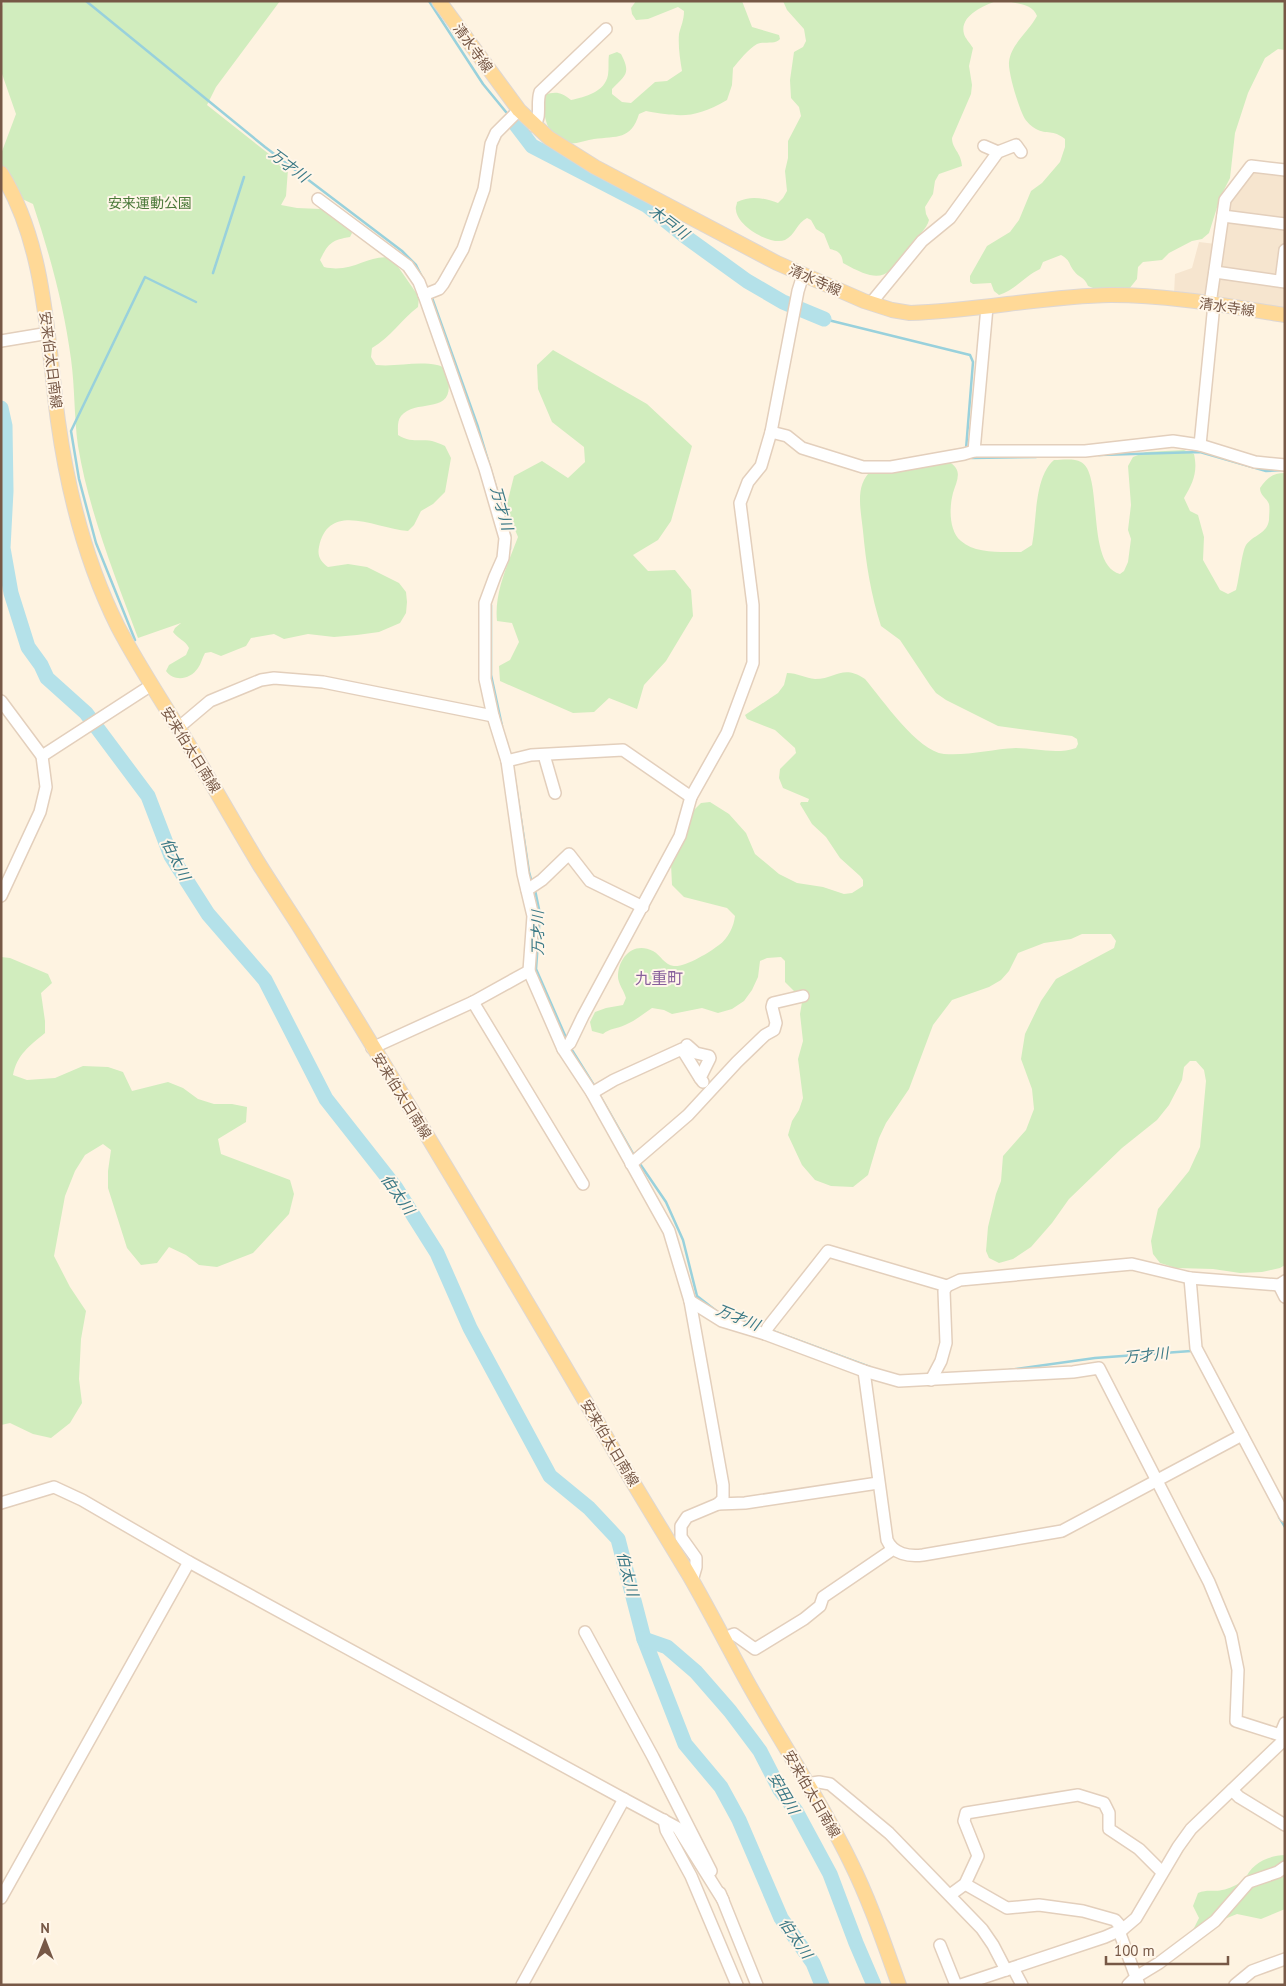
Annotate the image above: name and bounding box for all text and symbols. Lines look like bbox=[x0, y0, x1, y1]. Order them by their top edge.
street label: 清水寺線 bbox=[449, 20, 497, 76]
water label: 万才川 bbox=[265, 144, 314, 187]
park label: 安来運動公園 bbox=[108, 194, 192, 212]
water label: 木戸川 bbox=[645, 201, 694, 244]
street label: 清水寺線 bbox=[786, 260, 844, 300]
street label: 清水寺線 bbox=[1198, 294, 1256, 320]
street label: 安来伯太日南線 bbox=[36, 310, 66, 410]
water label: 万才川 bbox=[487, 484, 518, 534]
street label: 安来伯太日南線 bbox=[157, 704, 225, 796]
water label: 伯太川 bbox=[157, 835, 196, 885]
water label: 万才川 bbox=[528, 909, 547, 956]
district label: 九重町 bbox=[635, 968, 683, 988]
street label: 安来伯太日南線 bbox=[368, 1050, 436, 1142]
water label: 伯太川 bbox=[377, 1170, 420, 1220]
water label: 万才川 bbox=[714, 1300, 764, 1335]
water label: 万才川 bbox=[1123, 1343, 1171, 1367]
street label: 安来伯太日南線 bbox=[577, 1396, 643, 1490]
water label: 伯太川 bbox=[613, 1550, 643, 1600]
street label: 安来伯太日南線 bbox=[780, 1747, 844, 1841]
water label: 安田川 bbox=[765, 1769, 804, 1819]
water label: 伯太川 bbox=[776, 1914, 818, 1964]
north arrow bbox=[20, 1916, 70, 1966]
text: N bbox=[40, 1919, 50, 1937]
scale bar bbox=[1106, 1934, 1228, 1966]
text: 100 m bbox=[1114, 1941, 1155, 1960]

